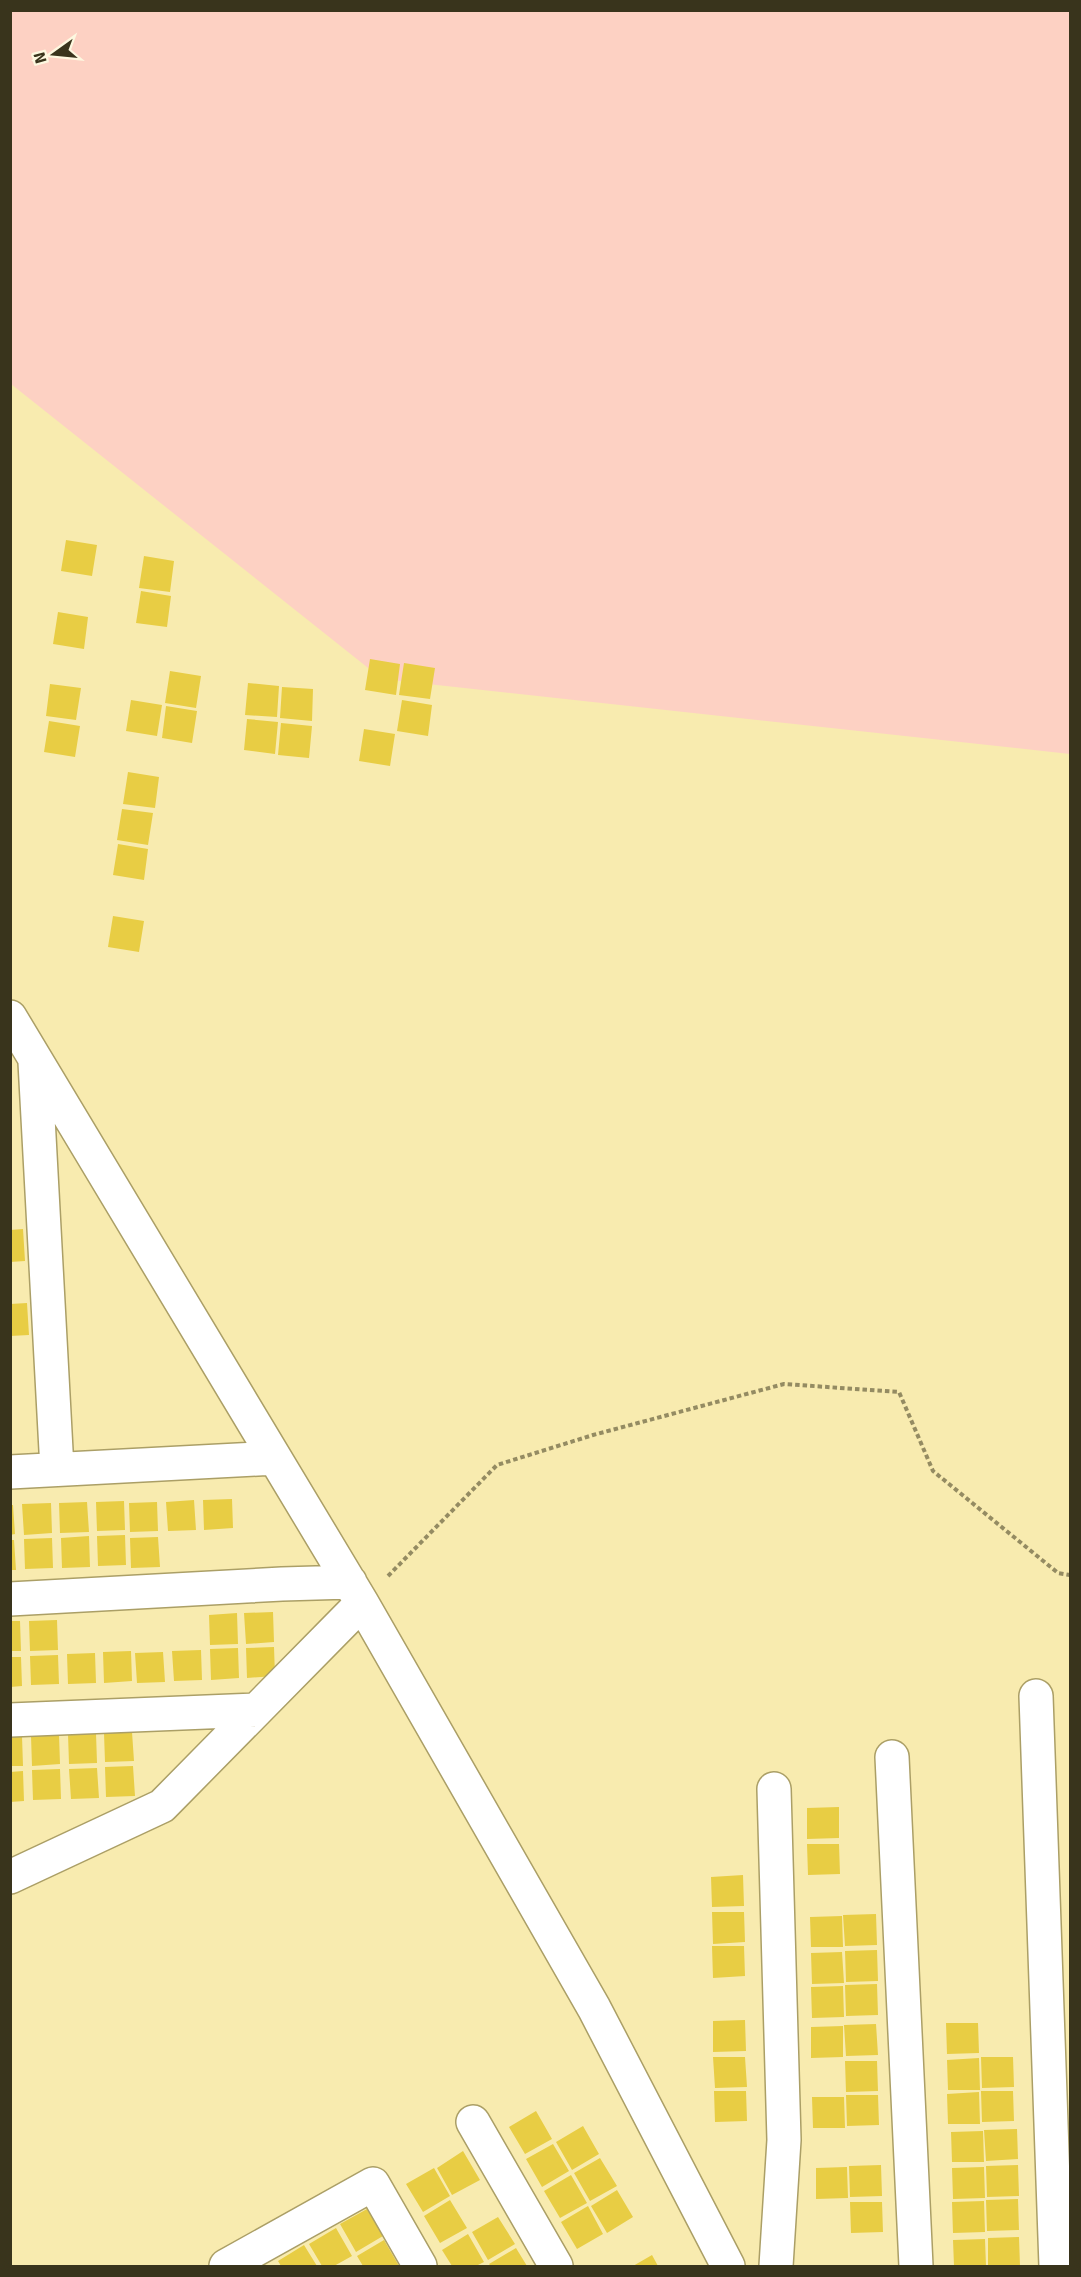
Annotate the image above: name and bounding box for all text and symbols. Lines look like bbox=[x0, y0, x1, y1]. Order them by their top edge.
north arrow bbox=[24, 24, 84, 84]
text: N bbox=[29, 50, 52, 66]

